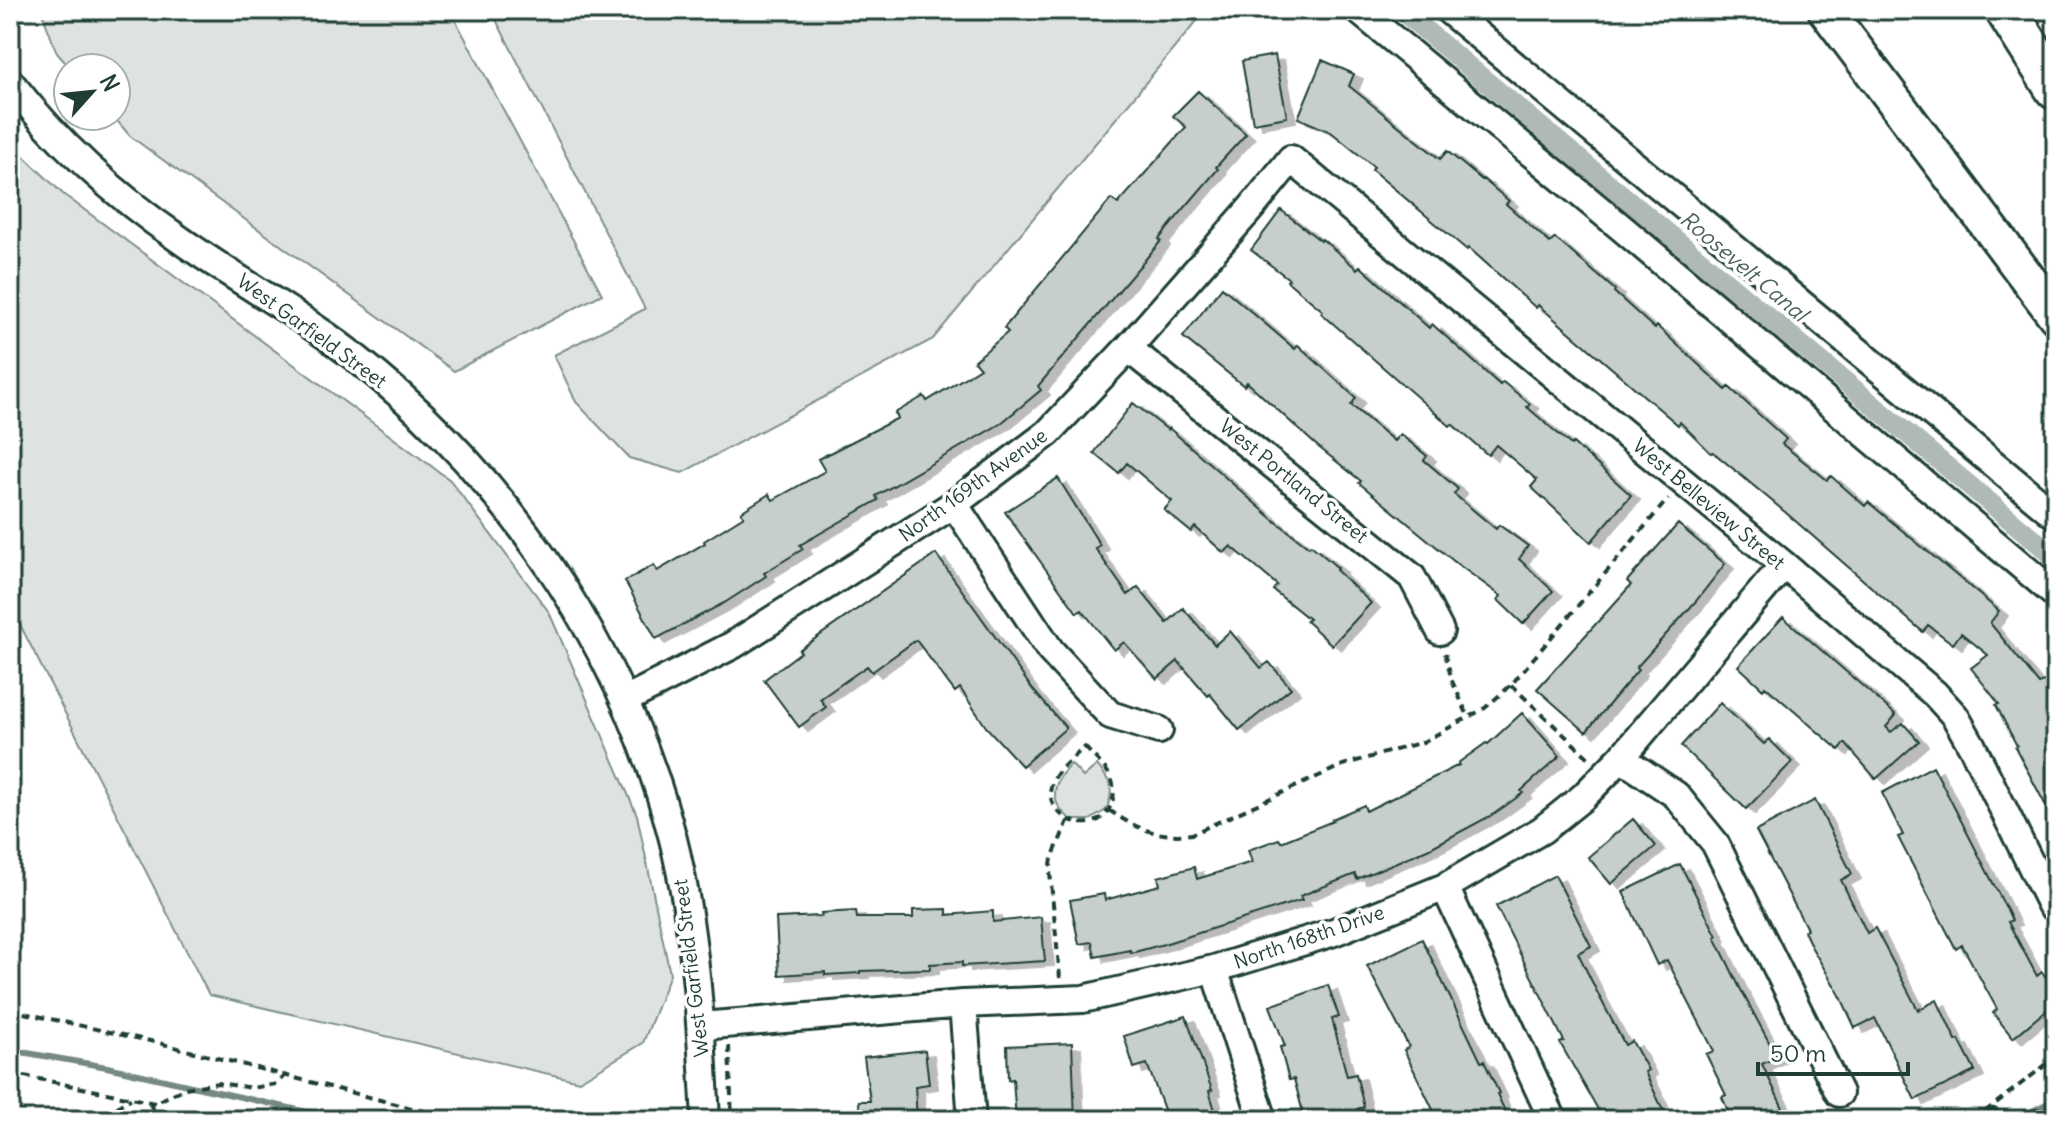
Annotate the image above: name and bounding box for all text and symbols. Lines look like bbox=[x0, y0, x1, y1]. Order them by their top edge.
north arrow bbox=[52, 52, 132, 132]
text: N bbox=[94, 70, 126, 96]
water label: Roosevelt Canal bbox=[1675, 205, 1816, 329]
street label: West Garfield Street bbox=[233, 268, 392, 393]
street label: West Portland Street bbox=[1215, 413, 1374, 548]
street label: North 169th Avenue bbox=[894, 422, 1052, 547]
street label: West Belleview Street bbox=[1628, 433, 1791, 575]
street label: West Garfield Street bbox=[667, 877, 714, 1058]
street label: North 168th Drive bbox=[1230, 899, 1387, 974]
scale bar bbox=[1758, 1026, 1908, 1076]
text: 50 m bbox=[1770, 1038, 1826, 1068]

